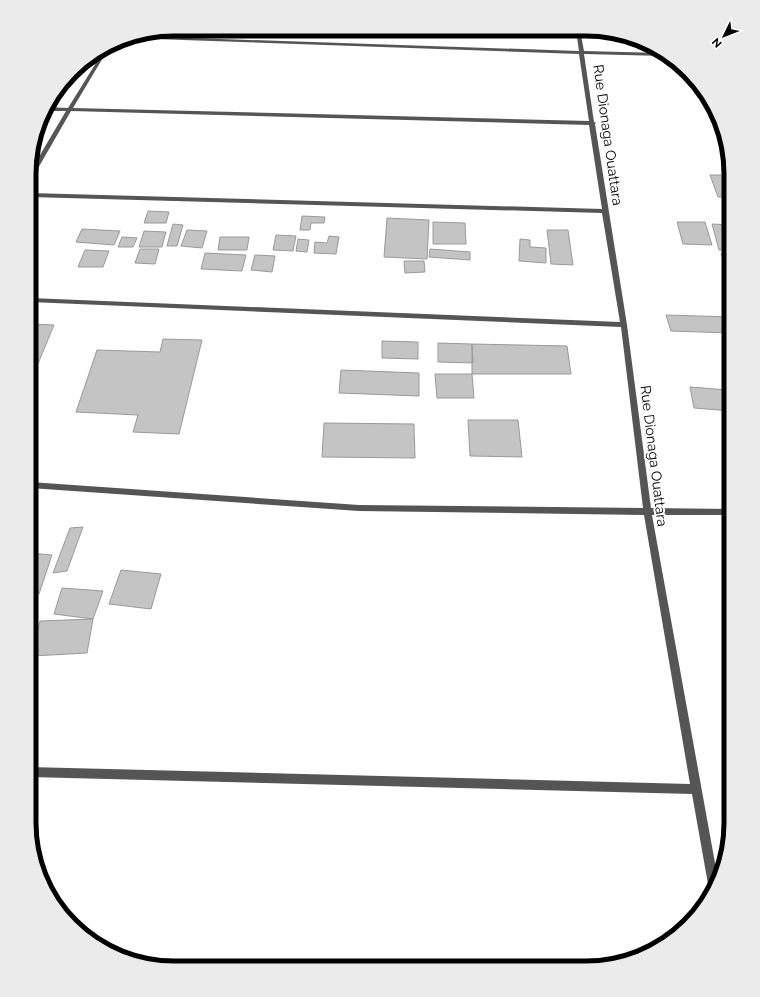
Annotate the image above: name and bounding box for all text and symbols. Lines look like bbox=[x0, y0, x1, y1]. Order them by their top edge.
north arrow bbox=[704, 16, 744, 56]
text: N bbox=[709, 35, 725, 50]
street label: Rue Dionaga Ouattara bbox=[590, 64, 626, 206]
street label: Rue Dionaga Ouattara bbox=[637, 384, 671, 528]

